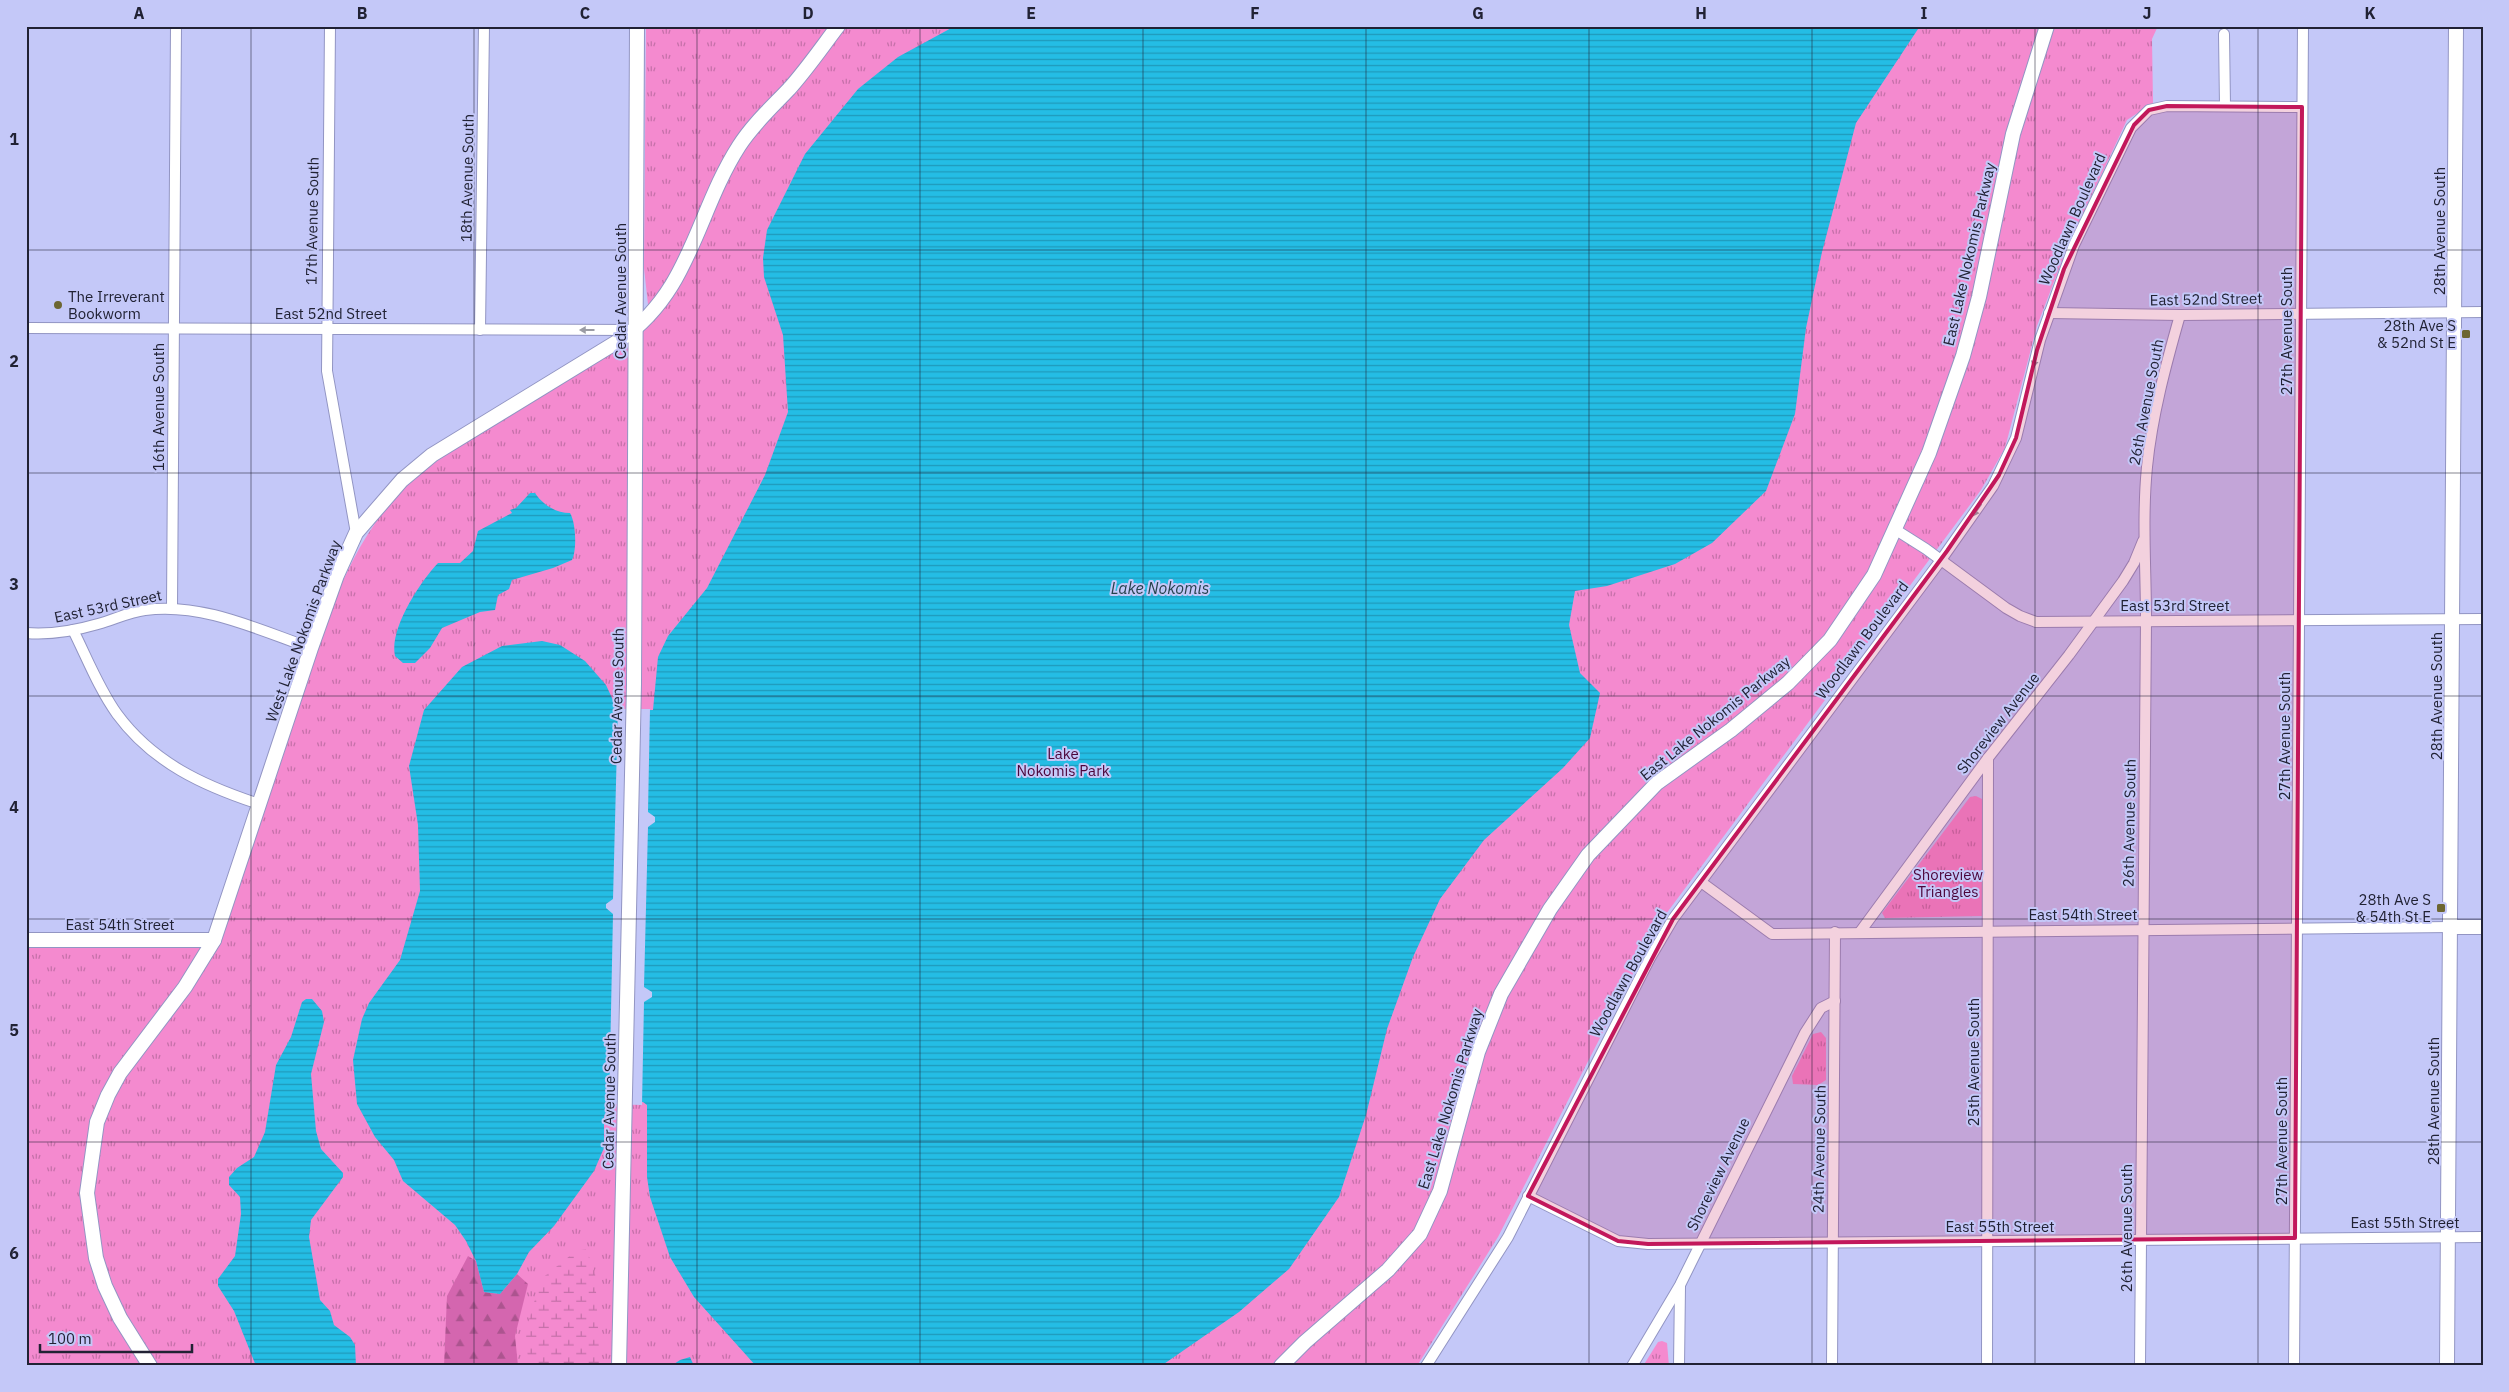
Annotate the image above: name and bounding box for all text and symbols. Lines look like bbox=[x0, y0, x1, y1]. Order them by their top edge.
text: A bbox=[134, 3, 145, 23]
text: B bbox=[357, 3, 368, 23]
text: C bbox=[580, 3, 590, 23]
text: D bbox=[802, 3, 814, 23]
text: E bbox=[1026, 3, 1036, 23]
text: F bbox=[1250, 3, 1260, 23]
text: G bbox=[1472, 3, 1484, 23]
text: H bbox=[1695, 3, 1707, 23]
text: I bbox=[1921, 3, 1928, 23]
text: J bbox=[2143, 3, 2151, 23]
text: K bbox=[2364, 3, 2376, 23]
street label: 18th Avenue South bbox=[456, 114, 478, 242]
text: 1 bbox=[9, 129, 19, 149]
street label: Woodlawn Boulevard bbox=[2034, 150, 2110, 288]
street label: 17th Avenue South bbox=[301, 157, 323, 285]
street label: East Lake Nokomis Parkway bbox=[1939, 160, 1999, 348]
street label: 28th Avenue South bbox=[2430, 167, 2449, 295]
street label: Cedar Avenue South bbox=[611, 223, 630, 359]
street label: 27th Avenue South bbox=[2277, 267, 2296, 395]
place label: The Irreverant Bookworm bbox=[68, 287, 165, 323]
street label: East 52nd Street bbox=[2150, 289, 2262, 309]
marker: The Irreverant Bookworm bbox=[52, 299, 64, 311]
street label: East 52nd Street bbox=[275, 304, 387, 323]
place label: 28th Ave S & 52nd St E bbox=[2377, 316, 2456, 352]
one-way arrow bbox=[578, 326, 594, 334]
marker: 28th Ave S & 52nd St E bbox=[2460, 328, 2472, 340]
street label: 26th Avenue South bbox=[2124, 337, 2168, 467]
street label: 16th Avenue South bbox=[149, 343, 168, 471]
text: 2 bbox=[9, 351, 19, 371]
one-way arrow bbox=[2031, 352, 2039, 367]
one-way arrow bbox=[1972, 503, 1982, 517]
street label: West Lake Nokomis Parkway bbox=[261, 537, 345, 725]
text: 3 bbox=[9, 574, 19, 594]
street label: Woodlawn Boulevard bbox=[1812, 577, 1912, 703]
water label: Lake Nokomis bbox=[1111, 578, 1209, 598]
street label: East 53rd Street bbox=[52, 585, 164, 627]
street label: East 53rd Street bbox=[2120, 596, 2230, 615]
street label: Cedar Avenue South bbox=[606, 628, 628, 764]
street label: 28th Avenue South bbox=[2427, 632, 2446, 760]
street label: East Lake Nokomis Parkway bbox=[1636, 651, 1794, 784]
street label: Shoreview Avenue bbox=[1952, 668, 2044, 778]
street label: 27th Avenue South bbox=[2275, 672, 2294, 800]
park label: Lake Nokomis Park bbox=[1016, 744, 1110, 780]
street label: 26th Avenue South bbox=[2118, 759, 2140, 887]
text: 4 bbox=[9, 797, 19, 817]
park label: Shoreview Triangles bbox=[1913, 865, 1983, 901]
place label: 28th Ave S & 54th St E bbox=[2355, 890, 2431, 926]
marker: 28th Ave S & 54th St E bbox=[2435, 902, 2447, 914]
street label: East 54th Street bbox=[2028, 905, 2138, 924]
street label: Woodlawn Boulevard bbox=[1585, 906, 1671, 1040]
street label: East 54th Street bbox=[65, 915, 175, 934]
street label: 25th Avenue South bbox=[1964, 998, 1983, 1126]
street label: East Lake Nokomis Parkway bbox=[1413, 1006, 1487, 1191]
text: 5 bbox=[9, 1020, 19, 1040]
street label: Cedar Avenue South bbox=[598, 1033, 620, 1169]
street label: 28th Avenue South bbox=[2424, 1037, 2443, 1165]
street label: 27th Avenue South bbox=[2272, 1077, 2291, 1205]
street label: 24th Avenue South bbox=[1808, 1085, 1830, 1213]
street label: Shoreview Avenue bbox=[1682, 1114, 1754, 1234]
street label: 26th Avenue South bbox=[2117, 1164, 2136, 1292]
street label: East 55th Street bbox=[2350, 1213, 2460, 1232]
street label: East 55th Street bbox=[1945, 1217, 2055, 1236]
text: 6 bbox=[9, 1243, 19, 1263]
scale bar bbox=[40, 1322, 192, 1354]
text: 100 m bbox=[48, 1329, 92, 1348]

